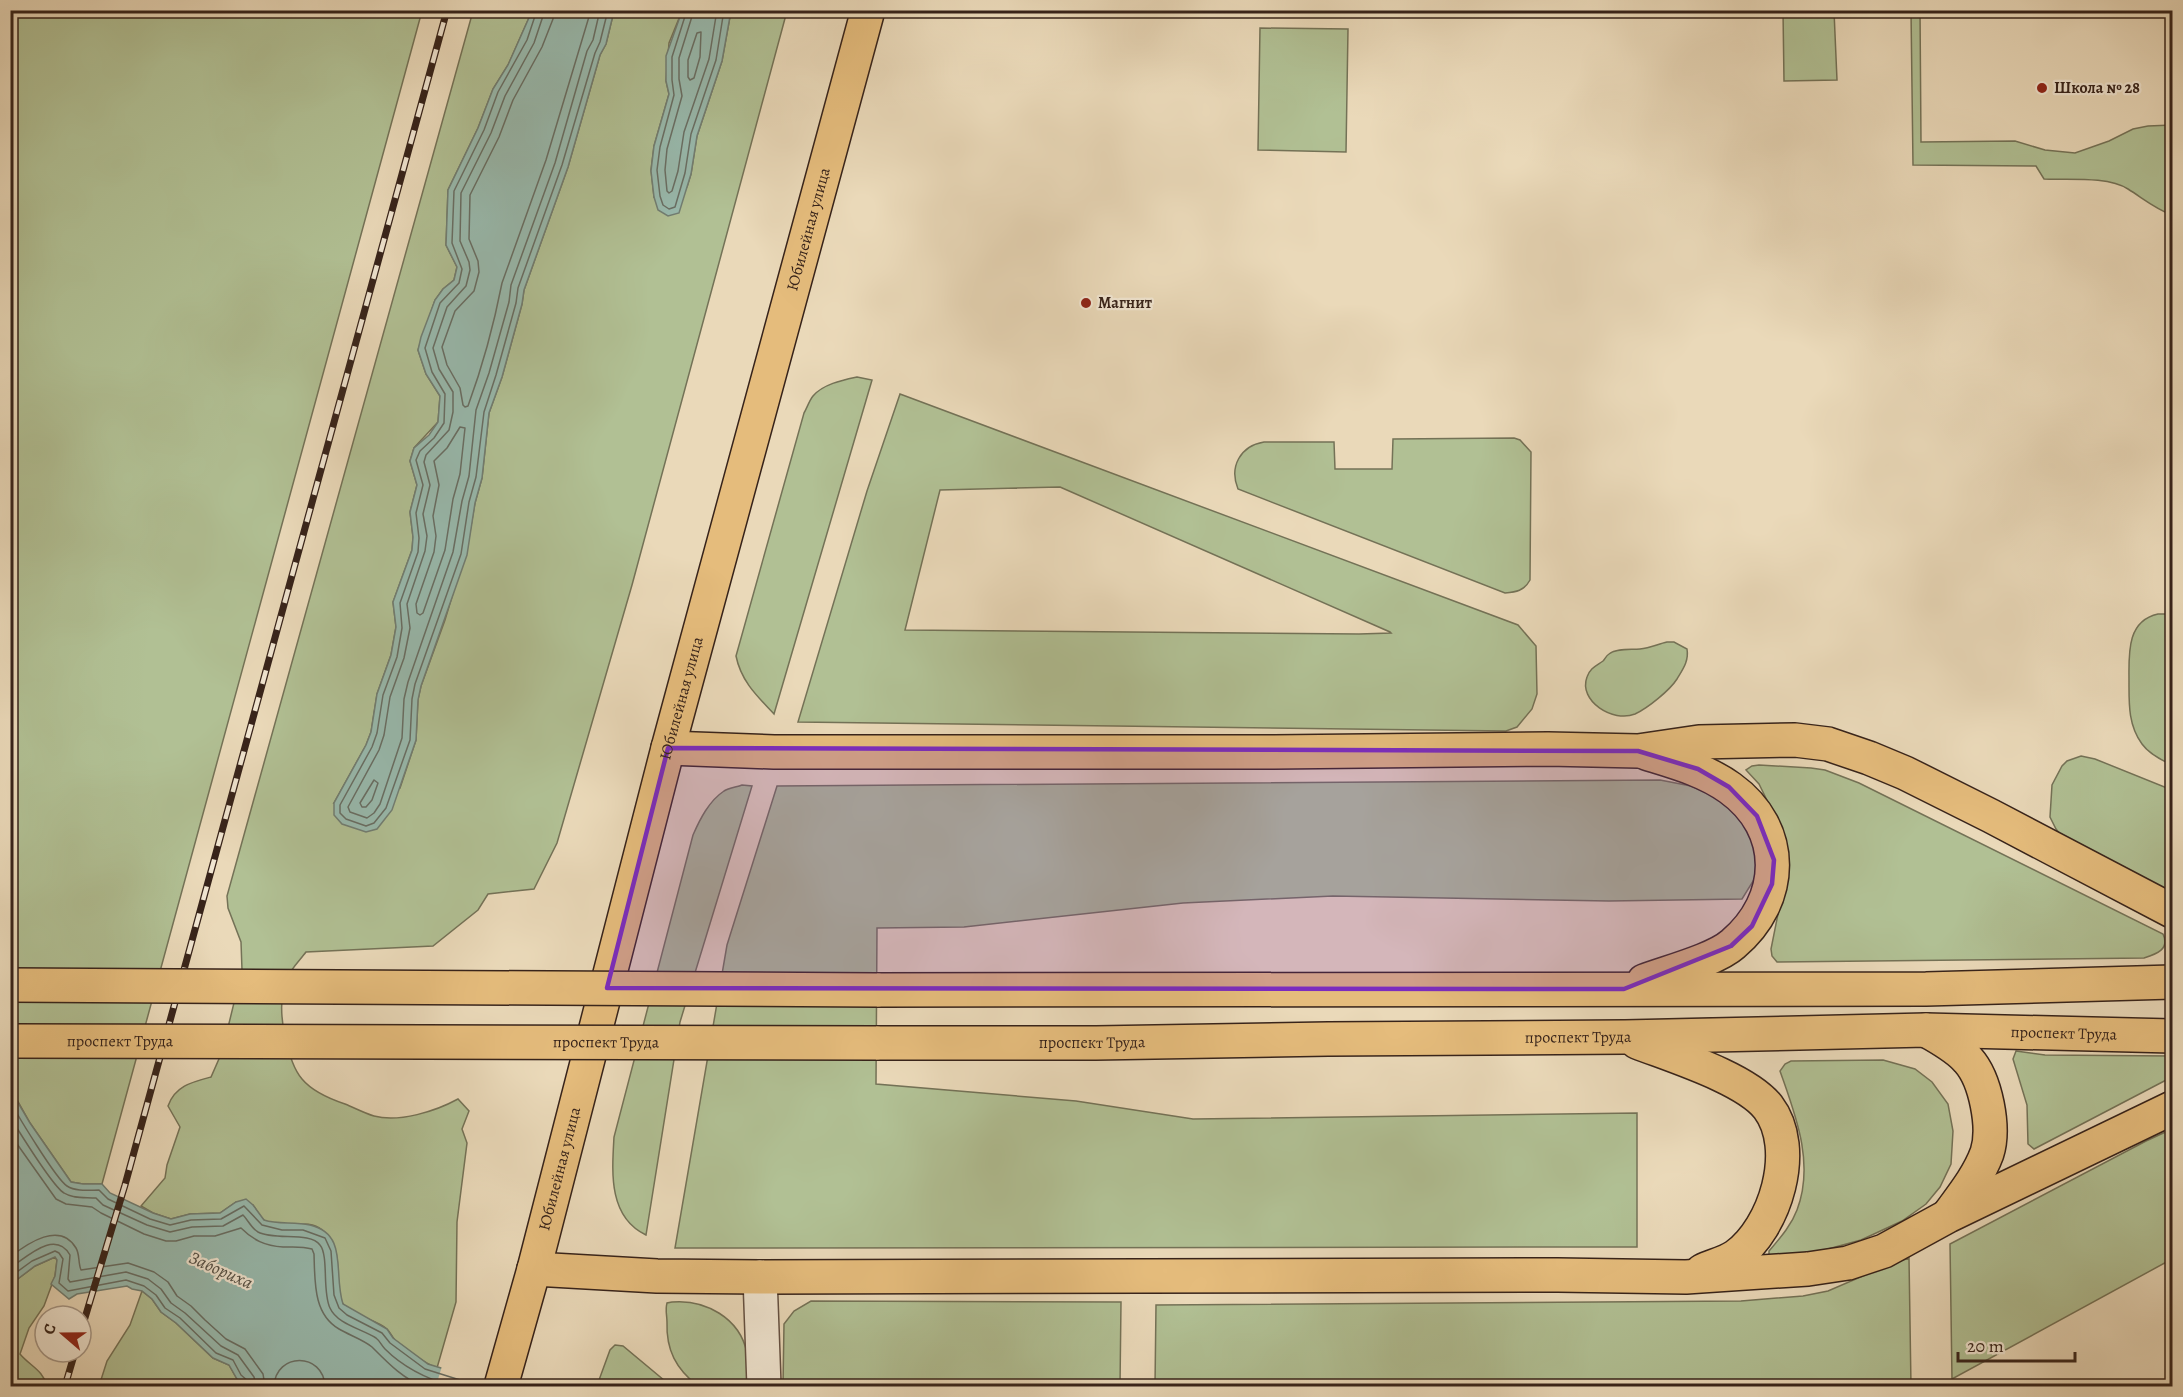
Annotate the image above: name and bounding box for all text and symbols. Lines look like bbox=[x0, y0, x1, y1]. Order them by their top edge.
place label: Школа № 28 bbox=[2054, 77, 2140, 99]
marker: Школа № 28 bbox=[2035, 81, 2049, 95]
street label: Юбилейная улица bbox=[781, 165, 836, 293]
place label: Магнит bbox=[1098, 292, 1153, 314]
marker: Магнит bbox=[1079, 296, 1093, 310]
street label: Юбилейная улица bbox=[654, 634, 709, 762]
street label: проспект Труда bbox=[2010, 1021, 2118, 1046]
street label: проспект Труда bbox=[1525, 1026, 1632, 1049]
street label: проспект Труда bbox=[67, 1030, 174, 1052]
street label: проспект Труда bbox=[553, 1031, 660, 1054]
street label: проспект Труда bbox=[1039, 1031, 1146, 1054]
street label: Юбилейная улица bbox=[533, 1104, 586, 1233]
water label: Забориха bbox=[185, 1245, 257, 1295]
north arrow bbox=[33, 1304, 93, 1364]
text: С bbox=[38, 1321, 62, 1338]
scale bar bbox=[1958, 1325, 2075, 1363]
text: 20 m bbox=[1967, 1334, 2004, 1358]

